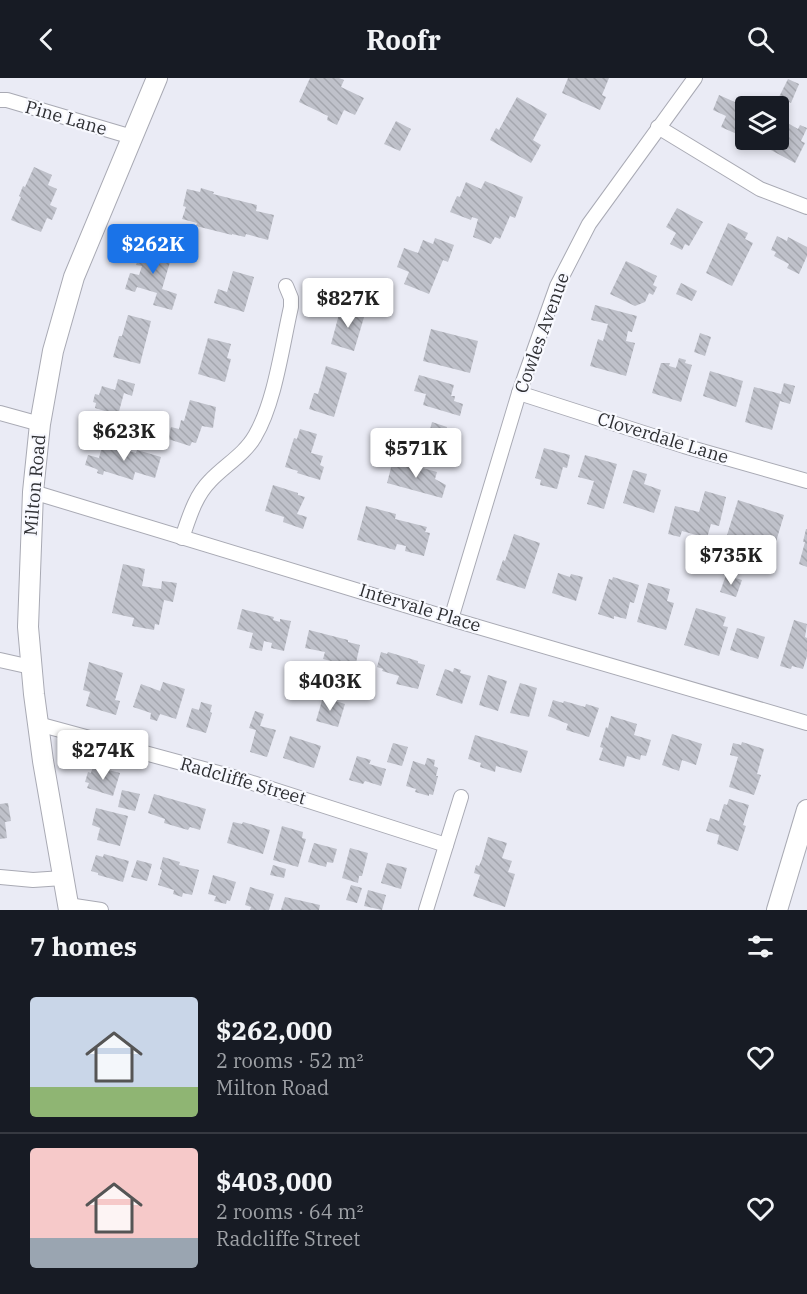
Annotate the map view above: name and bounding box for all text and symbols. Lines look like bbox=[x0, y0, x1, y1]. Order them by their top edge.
text: Roofr bbox=[366, 22, 441, 57]
icon: back bbox=[30, 23, 63, 56]
icon: search bbox=[744, 23, 777, 56]
street label: Pine Lane bbox=[23, 95, 110, 140]
map controls bbox=[735, 96, 789, 150]
button: layers bbox=[735, 96, 789, 150]
pin: $262K bbox=[111, 224, 195, 275]
text: $262K bbox=[121, 230, 185, 257]
street label: Cowles Avenue bbox=[509, 269, 574, 396]
pin: $827K bbox=[306, 278, 390, 329]
text: $827K bbox=[316, 284, 380, 311]
street label: Cloverdale Lane bbox=[595, 407, 731, 468]
pin: $623K bbox=[82, 411, 166, 462]
text: $623K bbox=[92, 417, 156, 444]
pin: $571K bbox=[374, 428, 458, 479]
street label: Milton Road bbox=[19, 433, 50, 537]
text: $571K bbox=[384, 434, 448, 461]
pin: $735K bbox=[689, 535, 773, 586]
text: $735K bbox=[699, 541, 763, 568]
street label: Intervale Place bbox=[357, 578, 484, 637]
pin: $403K bbox=[288, 661, 372, 712]
text: $403K bbox=[298, 667, 362, 694]
pin: $274K bbox=[61, 730, 145, 781]
text: $274K bbox=[71, 736, 135, 763]
street label: Radcliffe Street bbox=[178, 752, 309, 809]
text: 7 homes bbox=[30, 929, 137, 963]
icon: filters bbox=[744, 930, 777, 963]
text: $262,000 bbox=[216, 1013, 332, 1047]
icon: home bbox=[78, 1021, 150, 1093]
icon: heart bbox=[744, 1041, 777, 1074]
text: 2 rooms · 52 m² bbox=[216, 1047, 363, 1074]
text: Milton Road bbox=[216, 1074, 329, 1101]
text: $403,000 bbox=[216, 1164, 332, 1198]
icon: home bbox=[78, 1172, 150, 1244]
icon: heart bbox=[744, 1192, 777, 1225]
text: 2 rooms · 64 m² bbox=[216, 1198, 363, 1225]
text: Radcliffe Street bbox=[216, 1225, 360, 1252]

